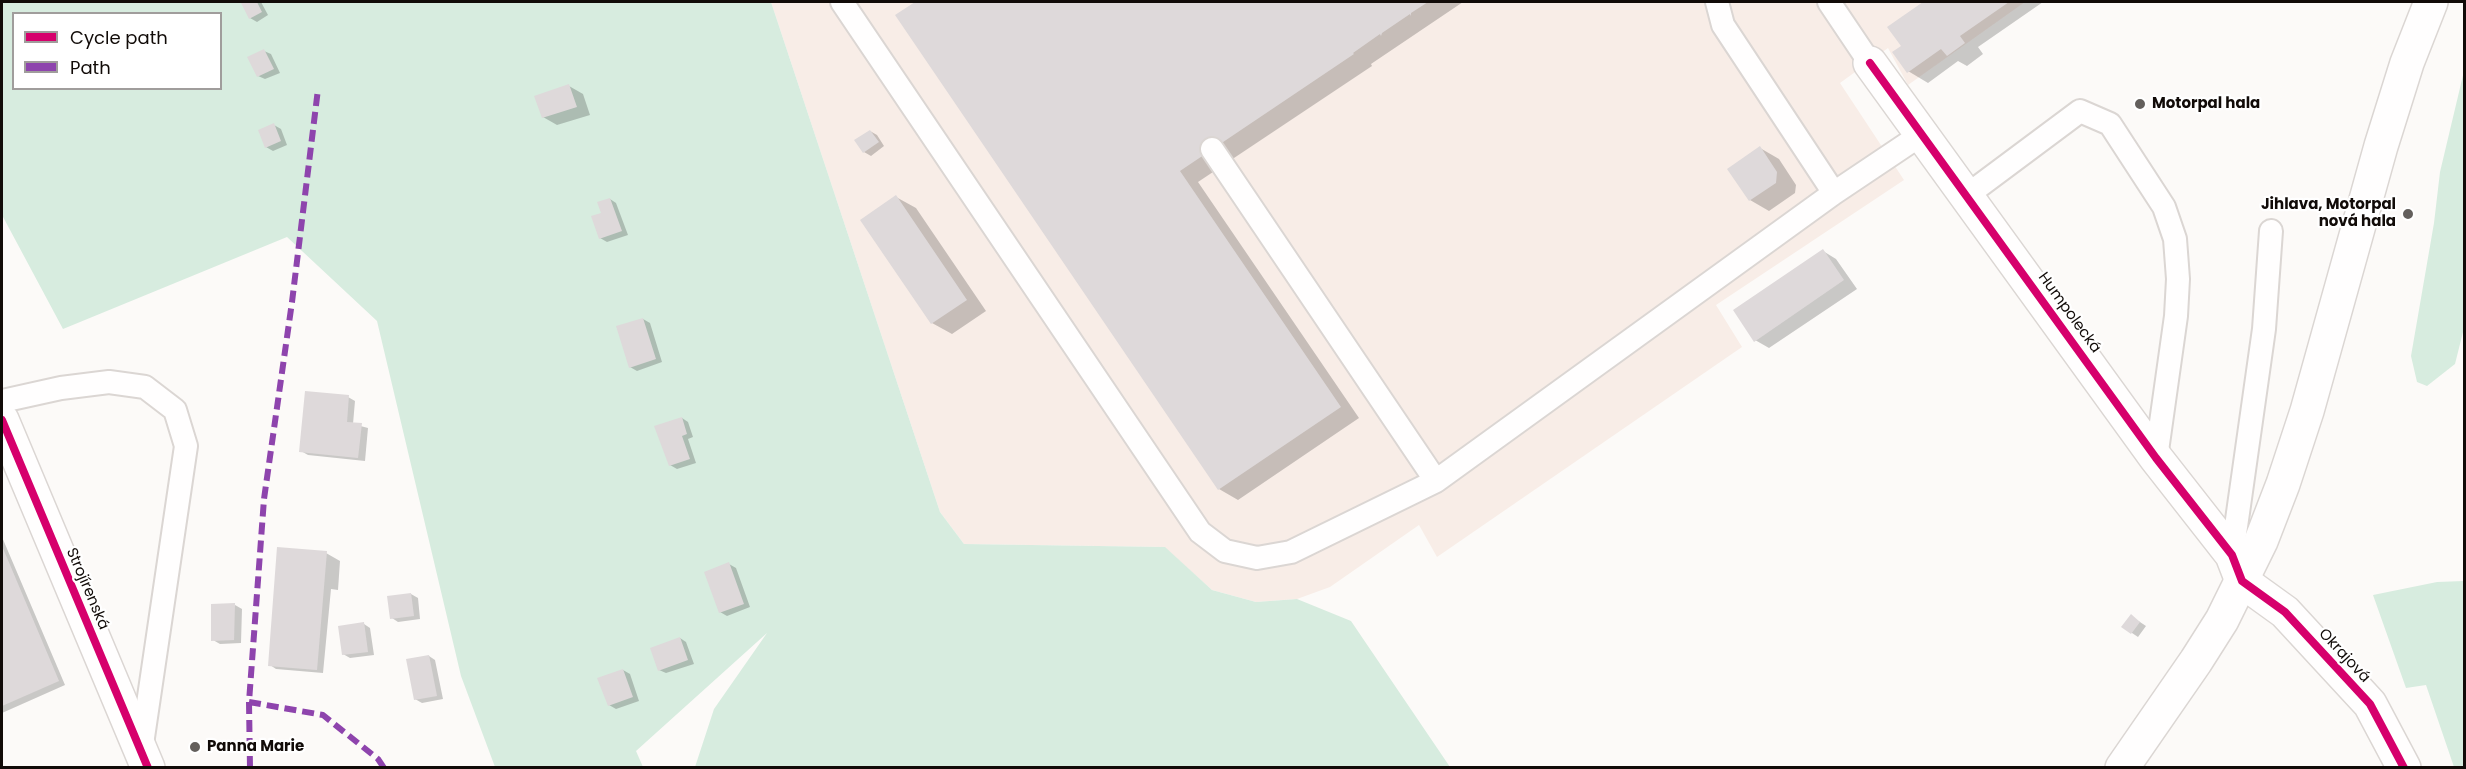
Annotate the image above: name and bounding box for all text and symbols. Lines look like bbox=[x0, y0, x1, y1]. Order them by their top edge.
legend bbox=[12, 12, 222, 90]
text: Cycle path bbox=[70, 25, 168, 50]
text: Path bbox=[70, 55, 111, 80]
place label: Motorpal hala bbox=[2152, 95, 2260, 113]
marker: Motorpal hala bbox=[2133, 97, 2147, 111]
place label: Jihlava, Motorpal nová hala bbox=[2261, 196, 2396, 231]
marker: Jihlava, Motorpal nová hala bbox=[2401, 207, 2415, 221]
street label: Humpolecká bbox=[2034, 269, 2104, 357]
street label: Strojírenská bbox=[62, 545, 112, 633]
street label: Okrajová bbox=[2315, 625, 2373, 687]
place label: Panna Marie bbox=[207, 738, 304, 756]
marker: Panna Marie bbox=[188, 740, 202, 754]

